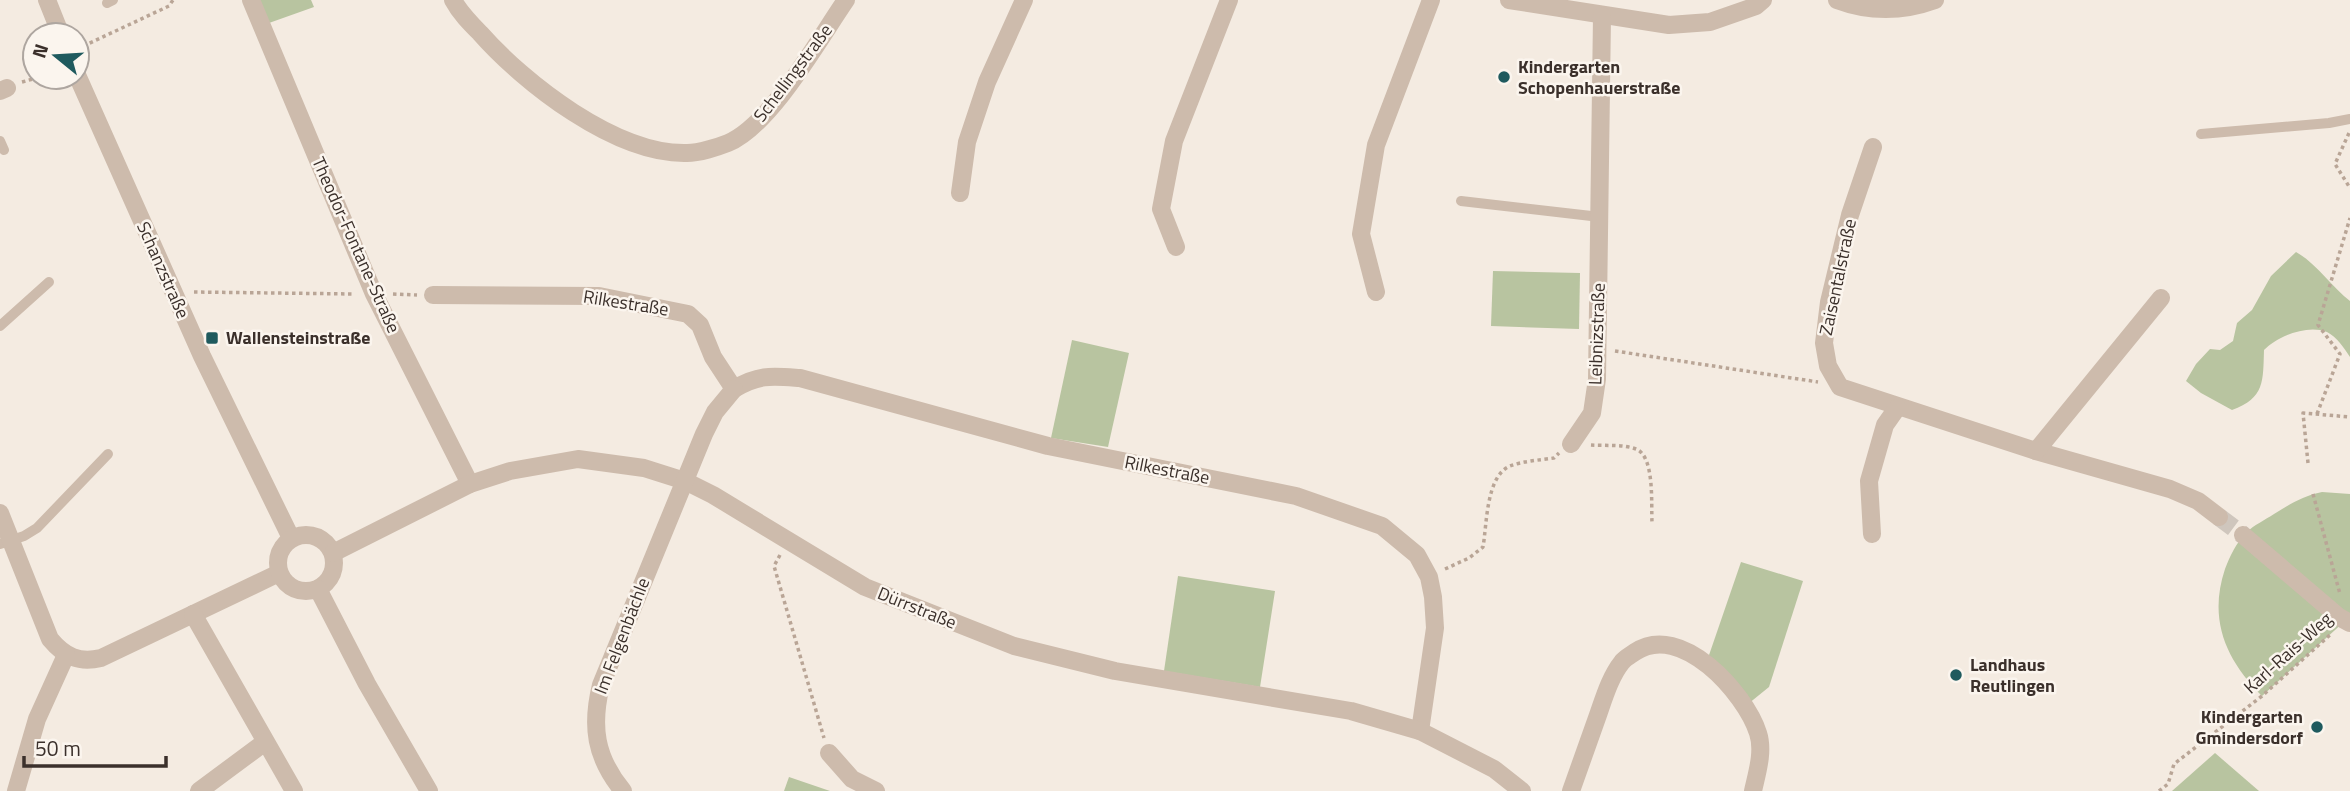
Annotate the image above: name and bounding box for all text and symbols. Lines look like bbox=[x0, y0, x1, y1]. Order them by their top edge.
street label: Schellingstraße bbox=[747, 18, 839, 128]
north arrow bbox=[21, 21, 91, 91]
text: N bbox=[24, 40, 55, 61]
place label: Kindergarten Schopenhauerstraße bbox=[1518, 53, 1680, 101]
marker: Kindergarten Schopenhauerstraße bbox=[1496, 69, 1512, 85]
street label: Theodor-Fontane-Straße bbox=[305, 152, 408, 337]
street label: Zaisentalstraße bbox=[1812, 216, 1863, 338]
street label: Schanzstraße bbox=[130, 217, 197, 323]
street label: Rilkestraße bbox=[581, 282, 671, 323]
street label: Leibnizstraße bbox=[1581, 282, 1612, 386]
place label: Wallensteinstraße bbox=[226, 324, 370, 351]
marker: Wallensteinstraße bbox=[204, 330, 220, 346]
street label: Rilkestraße bbox=[1122, 448, 1212, 491]
street label: Im Felgenbächle bbox=[587, 574, 656, 698]
street label: Dürrstraße bbox=[874, 579, 961, 636]
street label: Karl-Rais-Weg bbox=[2237, 605, 2338, 700]
place label: Landhaus Reutlingen bbox=[1970, 651, 2055, 699]
marker: Landhaus Reutlingen bbox=[1948, 667, 1964, 683]
place label: Kindergarten Gmindersdorf bbox=[2195, 703, 2304, 751]
marker: Kindergarten Gmindersdorf bbox=[2309, 719, 2325, 735]
scale bar bbox=[24, 724, 166, 768]
text: 50 m bbox=[35, 732, 81, 764]

